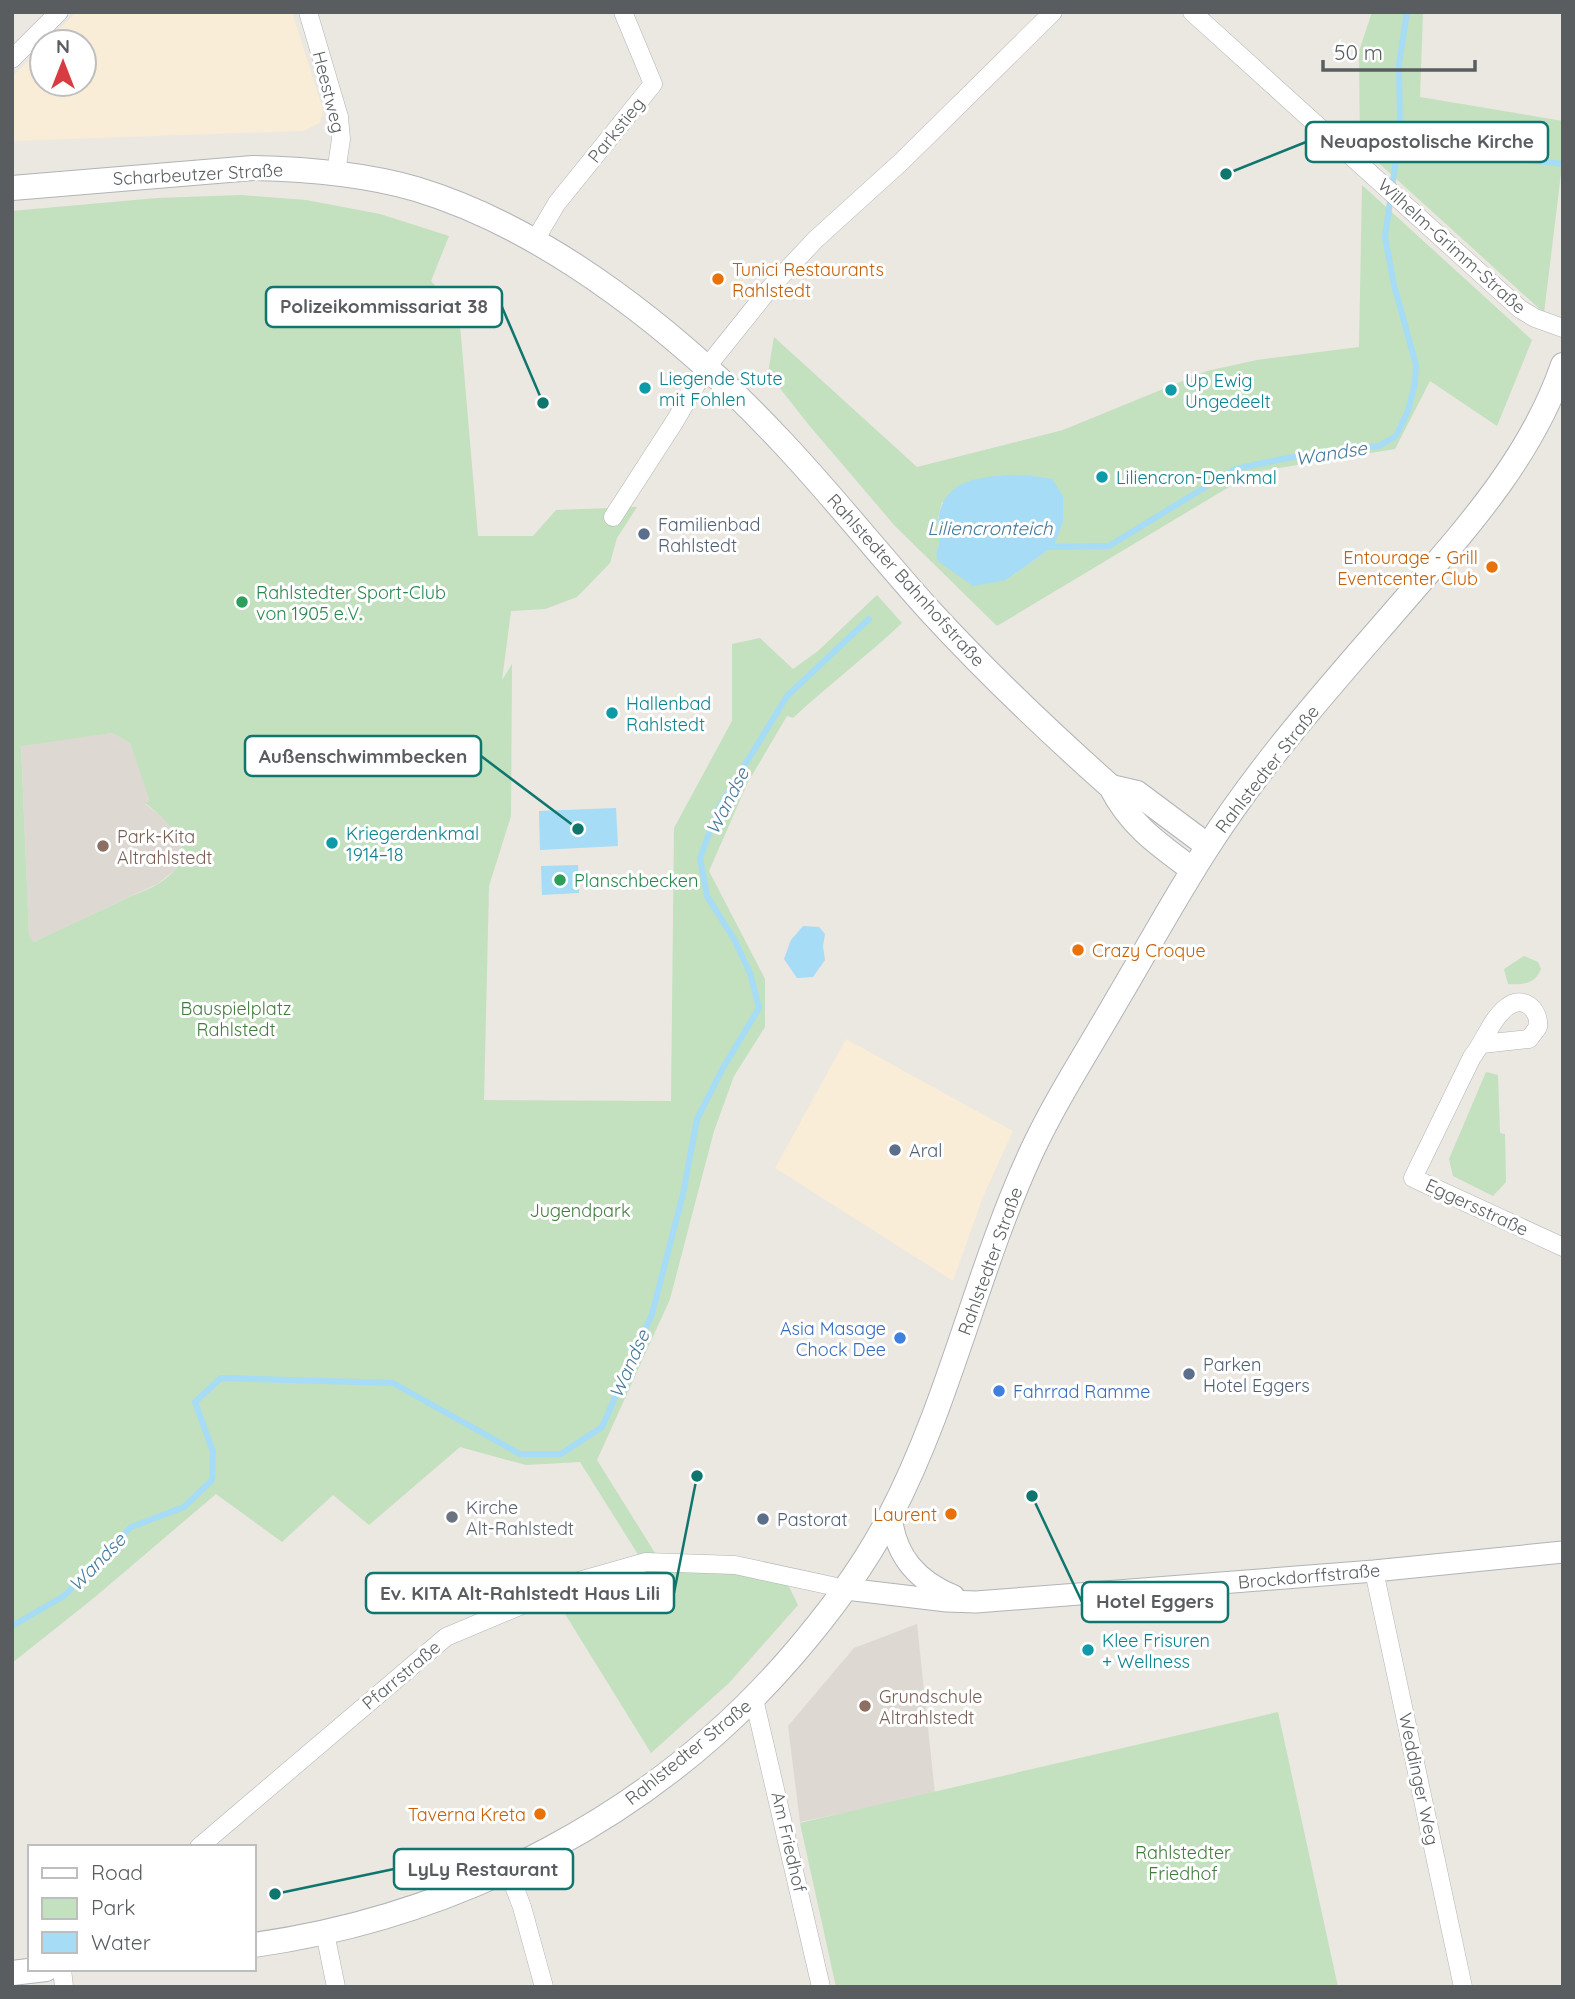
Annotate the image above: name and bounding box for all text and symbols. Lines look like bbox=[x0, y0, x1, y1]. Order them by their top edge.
north arrow bbox=[28, 28, 98, 98]
scale bar bbox=[1323, 28, 1475, 72]
text: N bbox=[56, 34, 70, 58]
text: 50 m bbox=[1334, 39, 1383, 65]
street label: Heestweg bbox=[308, 49, 350, 135]
street label: Parkstieg bbox=[583, 93, 649, 167]
callout: Neuapostolische Kirche bbox=[1306, 122, 1548, 162]
text: Neuapostolische Kirche bbox=[1320, 129, 1534, 153]
street label: Scharbeutzer Straße bbox=[112, 158, 284, 190]
street label: Wilhelm-Grimm-Straße bbox=[1373, 173, 1531, 319]
place label: Tunici Restaurants Rahlstedt bbox=[732, 258, 884, 302]
marker: Tunici Restaurants Rahlstedt bbox=[710, 271, 726, 287]
callout: Polizeikommissariat 38 bbox=[266, 287, 502, 327]
text: Polizeikommissariat 38 bbox=[280, 294, 488, 318]
place label: Liegende Stute mit Fohlen bbox=[659, 367, 783, 411]
place label: Up Ewig Ungedeelt bbox=[1185, 369, 1271, 413]
marker: Liegende Stute mit Fohlen bbox=[637, 380, 653, 396]
marker: Up Ewig Ungedeelt bbox=[1163, 382, 1179, 398]
water label: Wandse bbox=[1294, 435, 1370, 470]
place label: Liliencron-Denkmal bbox=[1116, 466, 1277, 489]
marker: Liliencron-Denkmal bbox=[1094, 469, 1110, 485]
street label: Rahlstedter Bahnhofstraße bbox=[822, 489, 990, 671]
place label: Familienbad Rahlstedt bbox=[658, 513, 760, 557]
water label: Liliencronteich bbox=[927, 516, 1054, 540]
marker: Familienbad Rahlstedt bbox=[636, 526, 652, 542]
place label: Entourage - Grill Eventcenter Club bbox=[1337, 546, 1478, 590]
marker: Entourage - Grill Eventcenter Club bbox=[1484, 559, 1500, 575]
place label: Rahlstedter Sport-Club von 1905 e.V. bbox=[256, 581, 446, 625]
marker: Rahlstedter Sport-Club von 1905 e.V. bbox=[234, 594, 250, 610]
place label: Hallenbad Rahlstedt bbox=[626, 692, 711, 736]
street label: Rahlstedter Straße bbox=[1210, 700, 1324, 838]
marker: Hallenbad Rahlstedt bbox=[604, 705, 620, 721]
callout: Außenschwimmbecken bbox=[245, 736, 481, 776]
text: Außenschwimmbecken bbox=[259, 744, 467, 768]
water label: Wandse bbox=[700, 762, 755, 838]
place label: Kriegerdenkmal 1914–18 bbox=[346, 822, 479, 866]
place label: Park-Kita Altrahlstedt bbox=[117, 825, 212, 869]
marker: Kriegerdenkmal 1914–18 bbox=[324, 835, 340, 851]
marker: Park-Kita Altrahlstedt bbox=[95, 838, 111, 854]
place label: Planschbecken bbox=[574, 869, 698, 892]
marker: Planschbecken bbox=[552, 872, 568, 888]
place label: Crazy Croque bbox=[1092, 939, 1206, 962]
marker: Crazy Croque bbox=[1070, 942, 1086, 958]
park label: Bauspielplatz Rahlstedt bbox=[181, 997, 291, 1041]
place label: Aral bbox=[909, 1139, 942, 1162]
marker: Aral bbox=[887, 1142, 903, 1158]
street label: Eggersstraße bbox=[1422, 1173, 1532, 1241]
street label: Rahlstedter Straße bbox=[953, 1184, 1027, 1338]
park label: Jugendpark bbox=[529, 1199, 631, 1222]
place label: Asia Masage Chock Dee bbox=[780, 1317, 886, 1361]
water label: Wandse bbox=[603, 1325, 655, 1402]
marker: Asia Masage Chock Dee bbox=[892, 1330, 908, 1346]
place label: Parken Hotel Eggers bbox=[1203, 1353, 1310, 1397]
marker: Parken Hotel Eggers bbox=[1181, 1366, 1197, 1382]
place label: Fahrrad Ramme bbox=[1013, 1380, 1150, 1403]
marker: Fahrrad Ramme bbox=[991, 1383, 1007, 1399]
place label: Kirche Alt-Rahlstedt bbox=[466, 1496, 574, 1540]
place label: Laurent bbox=[873, 1503, 937, 1526]
marker: Laurent bbox=[943, 1506, 959, 1522]
place label: Pastorat bbox=[777, 1508, 848, 1531]
marker: Kirche Alt-Rahlstedt bbox=[444, 1509, 460, 1525]
marker: Pastorat bbox=[755, 1511, 771, 1527]
water label: Wandse bbox=[63, 1527, 131, 1596]
street label: Brockdorffstraße bbox=[1237, 1558, 1381, 1594]
callout: Ev. KITA Alt-Rahlstedt Haus Lili bbox=[366, 1573, 674, 1613]
text: Ev. KITA Alt-Rahlstedt Haus Lili bbox=[380, 1581, 660, 1605]
callout: Hotel Eggers bbox=[1082, 1582, 1228, 1622]
text: Hotel Eggers bbox=[1096, 1589, 1214, 1613]
place label: Klee Frisuren + Wellness bbox=[1102, 1629, 1210, 1673]
street label: Pfarrstraße bbox=[357, 1636, 445, 1714]
marker: Klee Frisuren + Wellness bbox=[1080, 1642, 1096, 1658]
place label: Grundschule Altrahlstedt bbox=[879, 1685, 982, 1729]
street label: Rahlstedter Straße bbox=[620, 1694, 756, 1810]
marker: Grundschule Altrahlstedt bbox=[857, 1698, 873, 1714]
street label: Weddinger Weg bbox=[1394, 1711, 1444, 1847]
street label: Am Friedhof bbox=[766, 1790, 812, 1895]
place label: Taverna Kreta bbox=[408, 1803, 526, 1826]
marker: Taverna Kreta bbox=[532, 1806, 548, 1822]
park label: Rahlstedter Friedhof bbox=[1135, 1841, 1231, 1885]
legend bbox=[28, 1845, 256, 1971]
callout: LyLy Restaurant bbox=[394, 1849, 573, 1889]
text: LyLy Restaurant bbox=[407, 1857, 559, 1881]
text: Road bbox=[91, 1859, 143, 1885]
text: Park bbox=[91, 1894, 135, 1920]
text: Water bbox=[91, 1929, 151, 1955]

